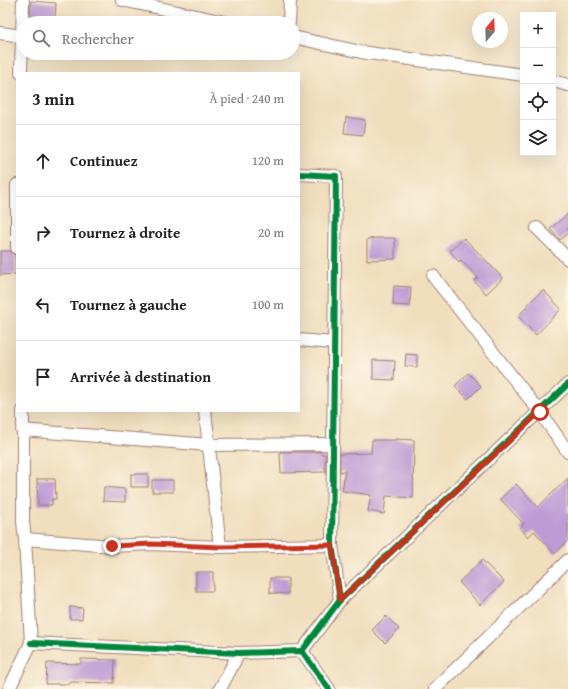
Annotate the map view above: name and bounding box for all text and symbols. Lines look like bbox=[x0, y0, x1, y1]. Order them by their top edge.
north arrow bbox=[472, 12, 508, 48]
map controls bbox=[520, 12, 556, 156]
button: + bbox=[520, 12, 556, 48]
search box bbox=[16, 16, 300, 60]
icon: search bbox=[30, 27, 52, 49]
text: Rechercher bbox=[62, 28, 134, 49]
button: − bbox=[520, 48, 556, 84]
button: locate bbox=[520, 84, 556, 120]
text: 3 min bbox=[32, 86, 74, 111]
text: À pied · 240 m bbox=[209, 89, 284, 108]
button: layers bbox=[520, 120, 556, 156]
icon: ahead bbox=[32, 150, 54, 172]
text: Continuez bbox=[70, 150, 138, 171]
text: 120 m bbox=[252, 151, 284, 170]
icon: right bbox=[32, 222, 54, 244]
text: Tournez à droite bbox=[70, 222, 180, 243]
text: 20 m bbox=[258, 223, 284, 242]
icon: left bbox=[32, 294, 54, 316]
text: Tournez à gauche bbox=[70, 294, 187, 315]
text: 100 m bbox=[252, 295, 284, 314]
icon: arrive bbox=[32, 366, 54, 388]
text: Arrivée à destination bbox=[70, 366, 211, 387]
route start bbox=[531, 403, 549, 421]
route end bbox=[103, 537, 121, 555]

